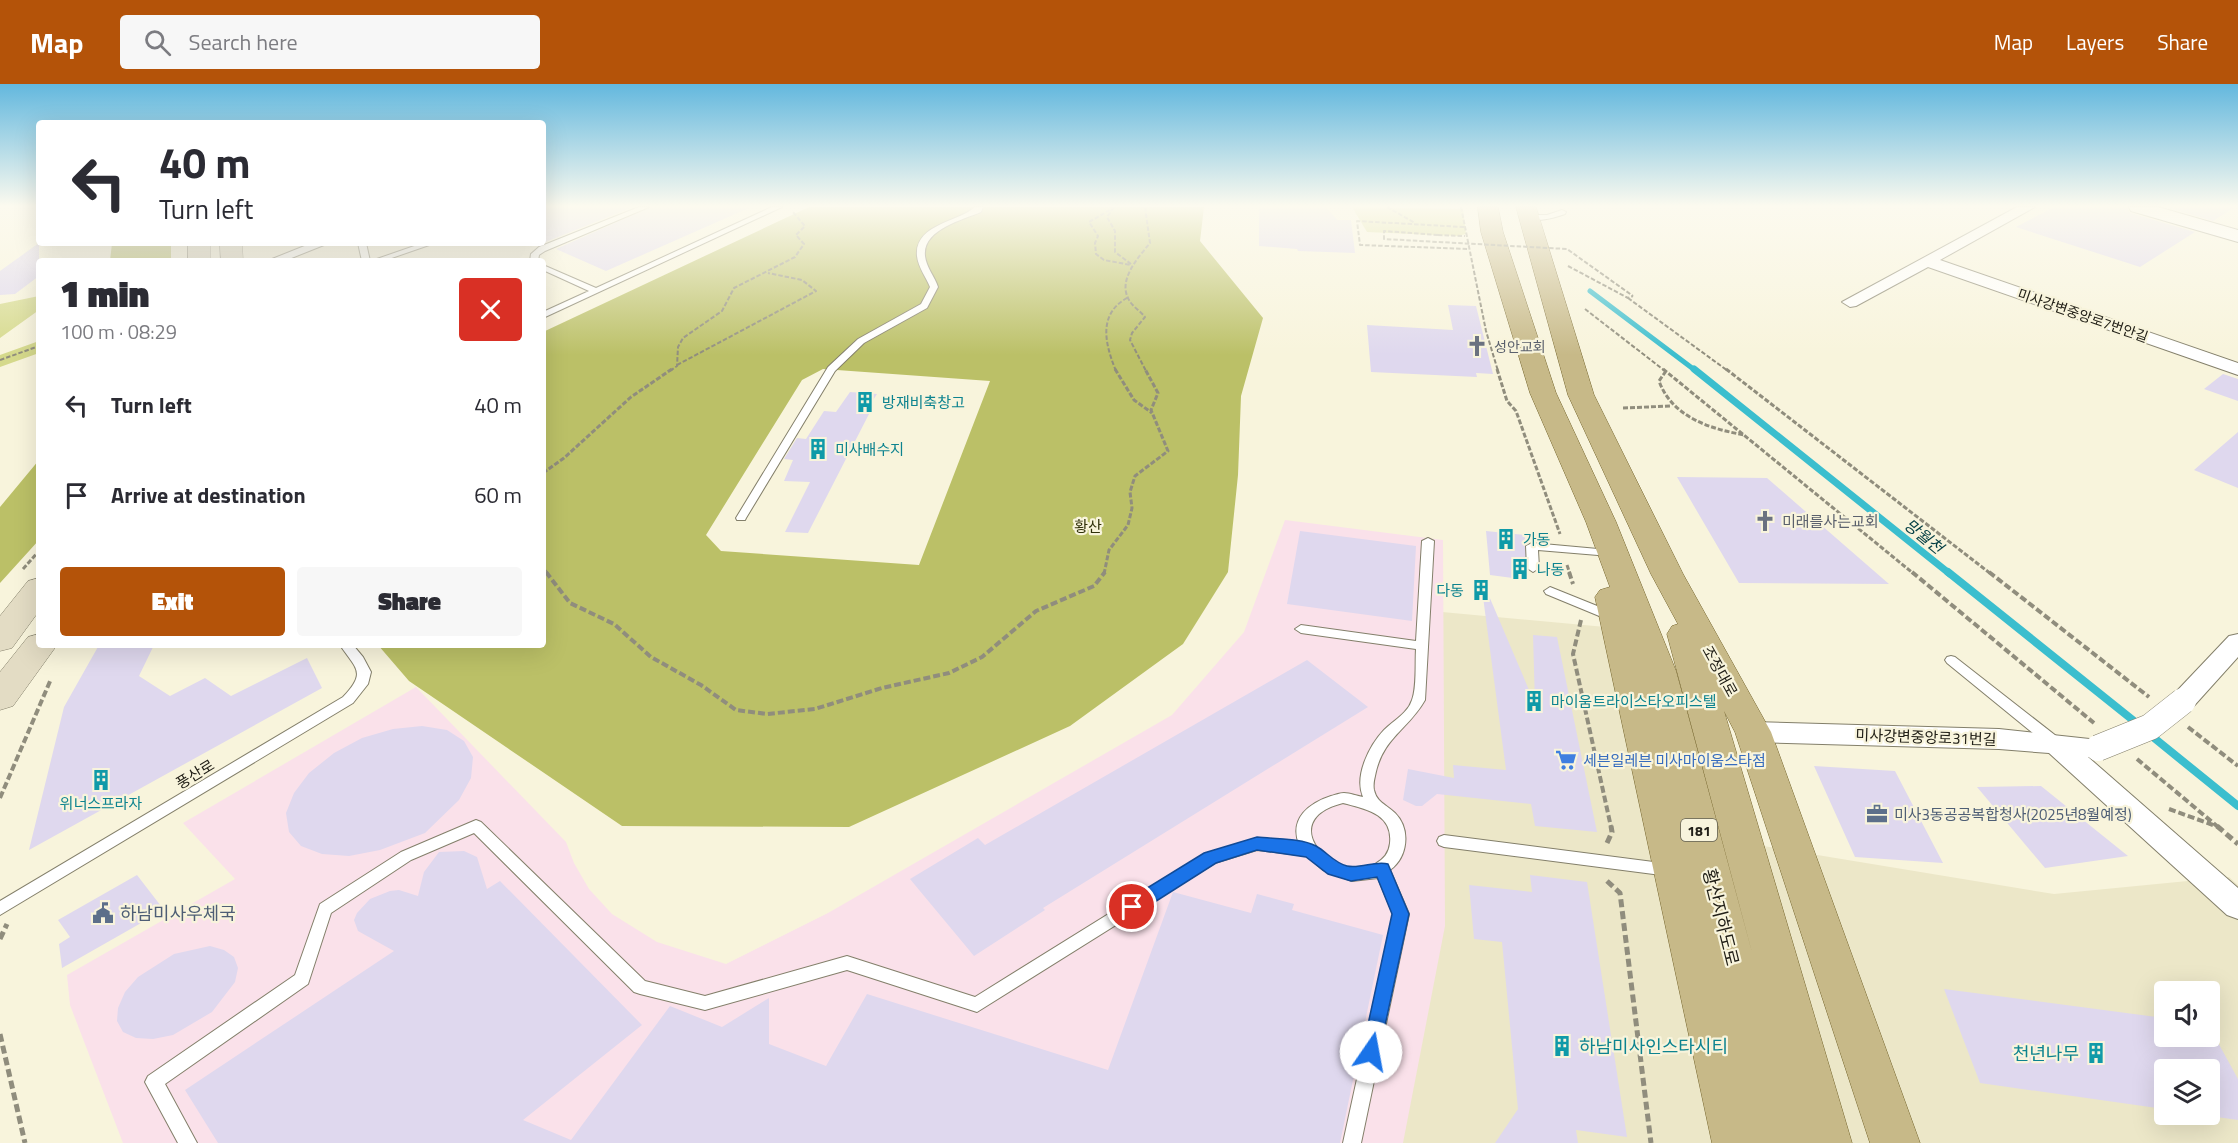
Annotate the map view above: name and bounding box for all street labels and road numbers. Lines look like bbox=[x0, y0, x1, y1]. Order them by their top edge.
street label: 미사강변중앙로7번안길 bbox=[2015, 283, 2151, 347]
street label: 조정대로 bbox=[1697, 641, 1743, 701]
street label: 미사강변중앙로31번길 bbox=[1855, 723, 1997, 751]
street label: 풍산로 bbox=[171, 753, 219, 795]
road number: 181 bbox=[1681, 819, 1717, 841]
street label: 황산지하도로 bbox=[1696, 866, 1746, 968]

